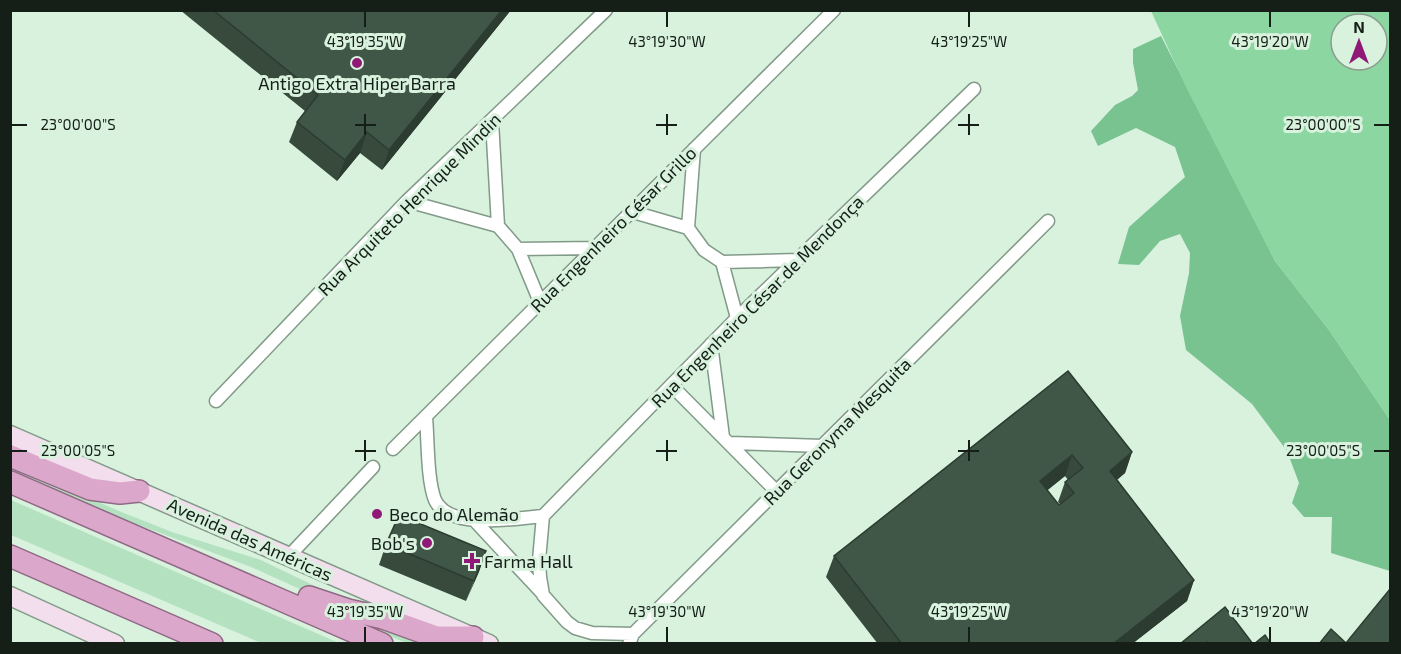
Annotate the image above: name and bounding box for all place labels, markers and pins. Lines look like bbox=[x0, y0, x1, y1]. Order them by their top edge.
marker: Antigo Extra Hiper Barra bbox=[350, 56, 364, 70]
place label: Antigo Extra Hiper Barra bbox=[258, 72, 456, 94]
place label: Beco do Alemão bbox=[389, 503, 519, 525]
marker: Beco do Alemão bbox=[370, 507, 384, 521]
place label: Bob's bbox=[371, 532, 415, 554]
marker: Bob's bbox=[420, 536, 434, 550]
place label: Farma Hall bbox=[484, 550, 573, 572]
marker: Farma Hall bbox=[465, 554, 479, 568]

